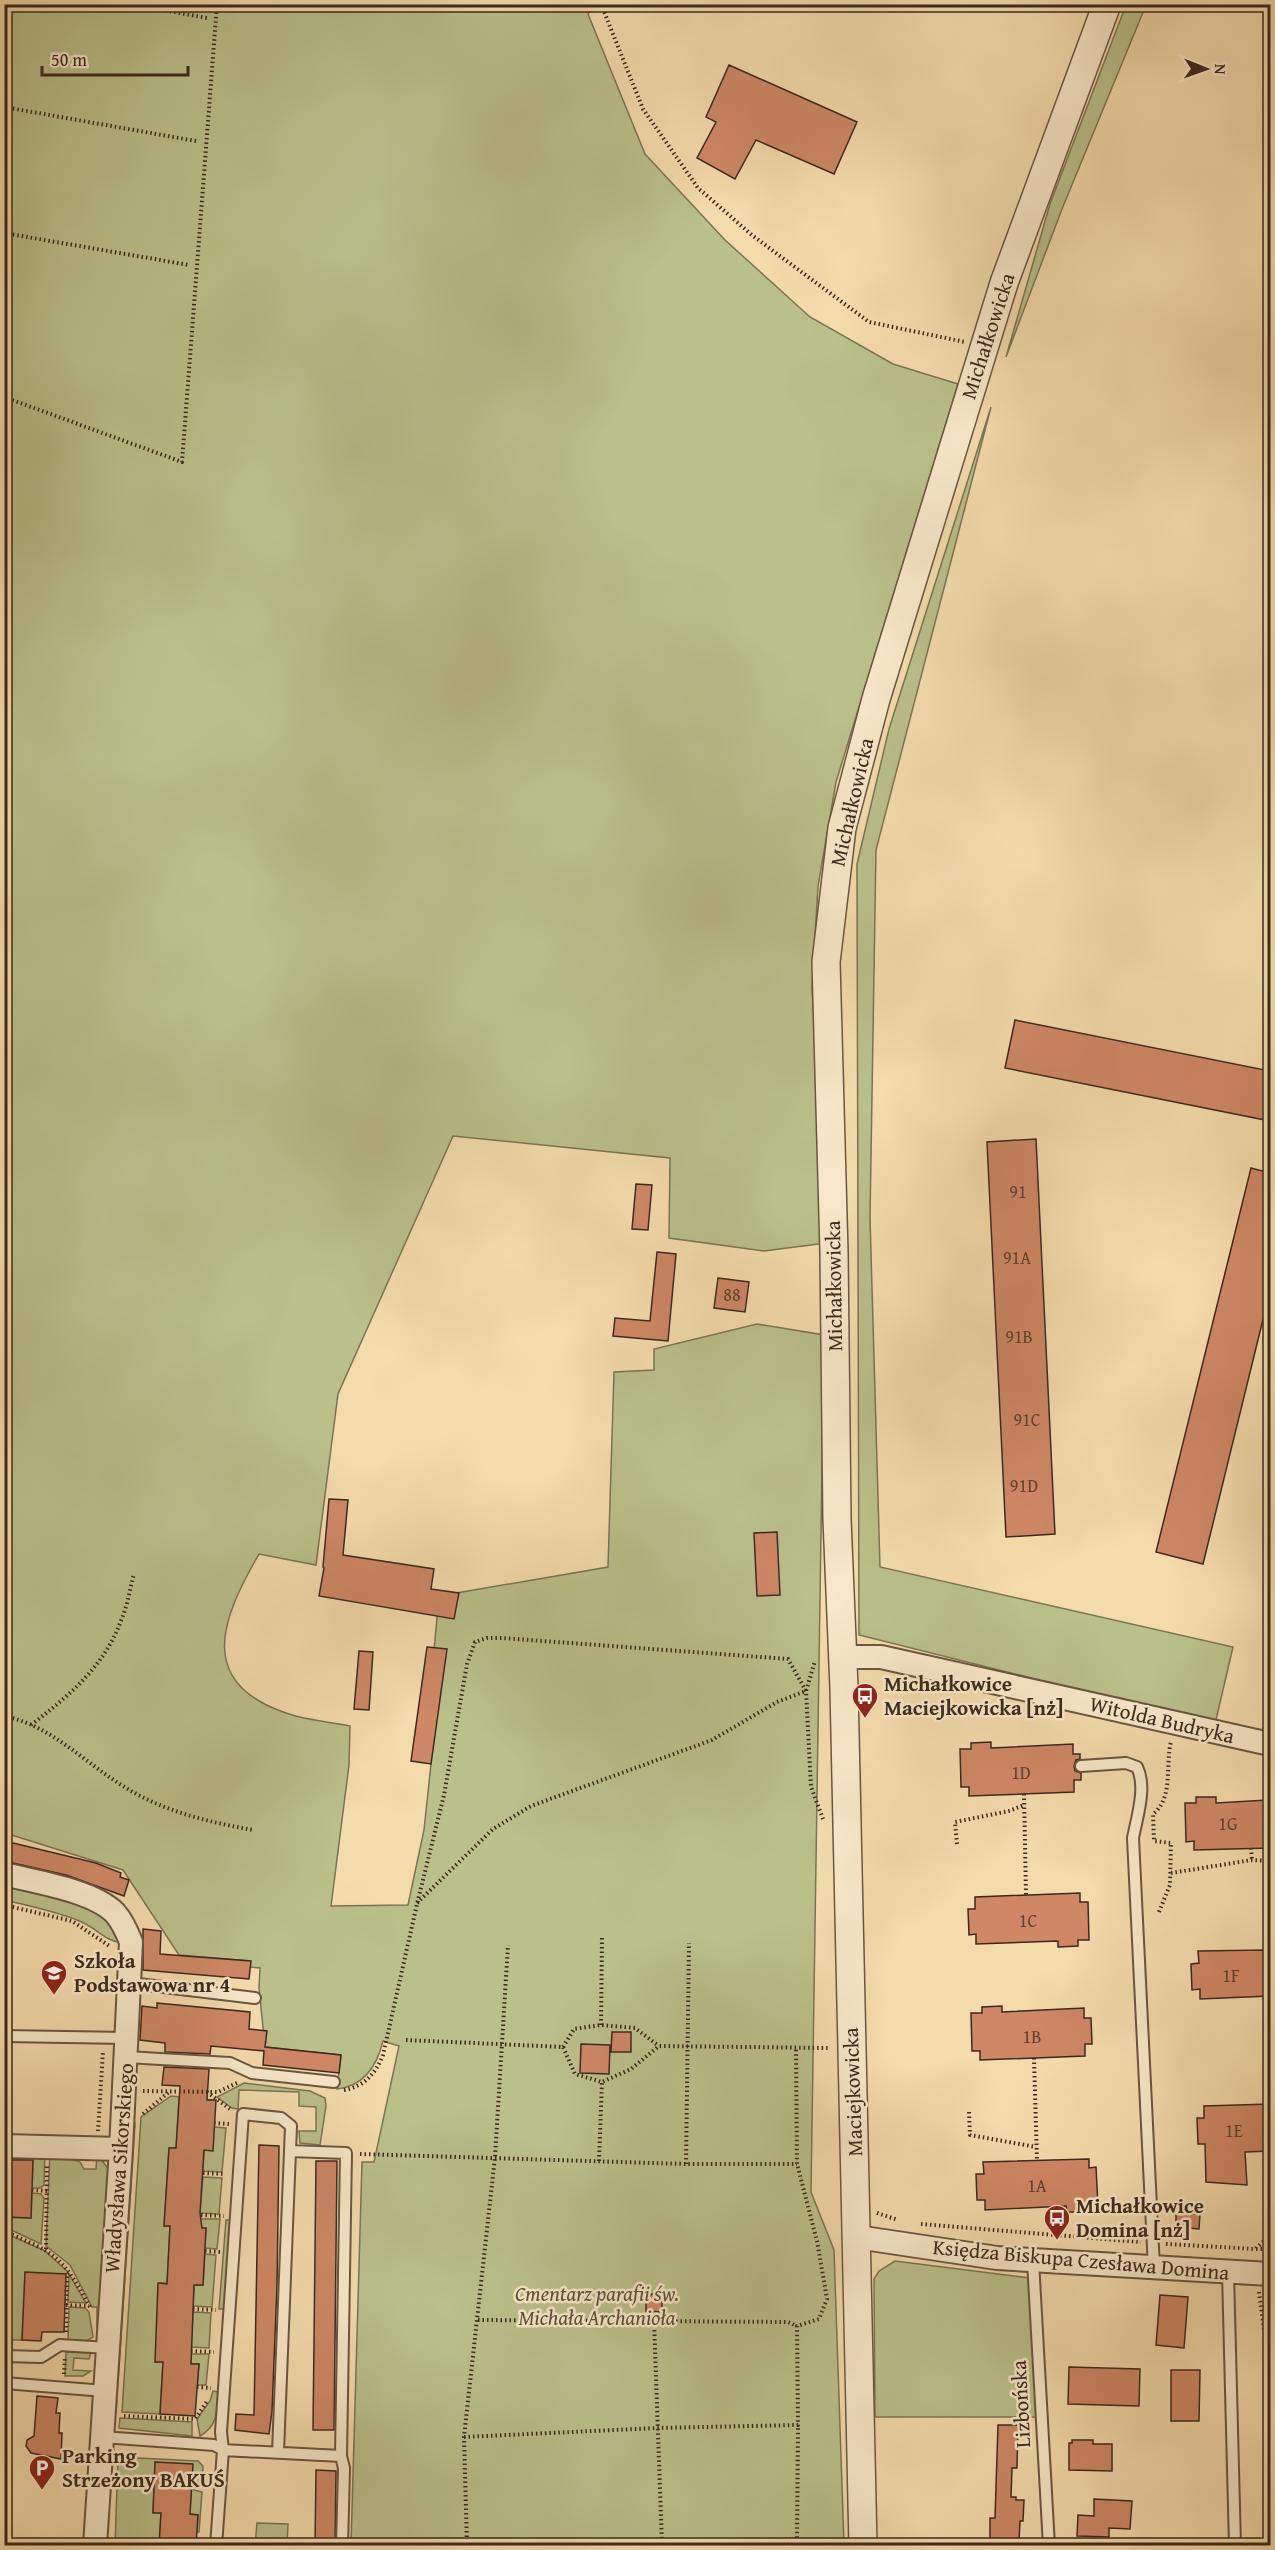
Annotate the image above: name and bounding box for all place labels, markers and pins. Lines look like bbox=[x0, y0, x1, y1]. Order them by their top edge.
place label: Michałkowice Maciejkowicka [nż] bbox=[884, 1668, 1063, 1723]
bus stop icon: Michałkowice Maciejkowicka [nż] bbox=[850, 1681, 880, 1719]
place label: Szkoła Podstawowa nr 4 bbox=[74, 1945, 230, 2000]
school or university icon: Szkoła Podstawowa nr 4 bbox=[39, 1958, 69, 1996]
place label: Michałkowice Domina [nż] bbox=[1076, 2190, 1204, 2245]
bus stop icon: Michałkowice Domina [nż] bbox=[1042, 2203, 1072, 2241]
place label: Parking Strzeżony BAKUŚ bbox=[62, 2440, 225, 2495]
parking icon: Parking Strzeżony BAKUŚ bbox=[27, 2453, 57, 2491]

